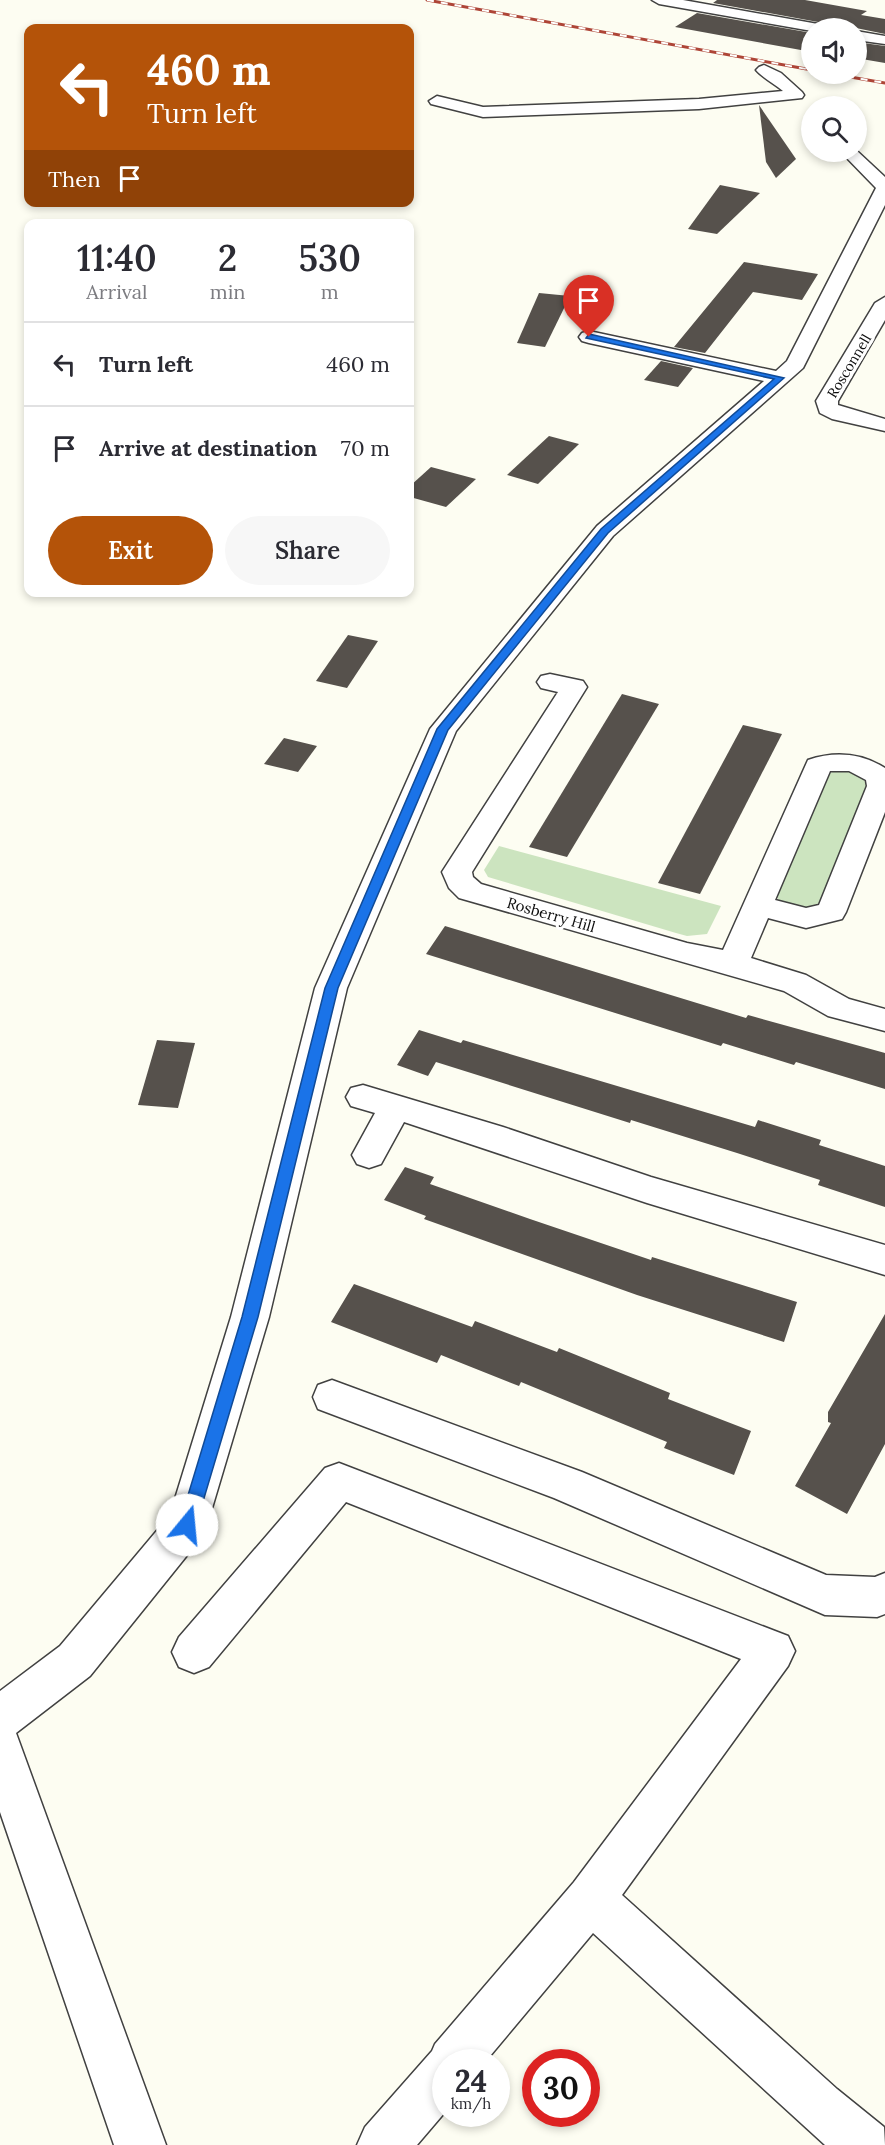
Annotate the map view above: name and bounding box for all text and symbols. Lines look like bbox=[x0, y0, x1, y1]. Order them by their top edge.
map controls bbox=[801, 18, 867, 162]
button: sound bbox=[801, 18, 867, 84]
text: 460 m bbox=[147, 43, 271, 97]
icon: left bbox=[48, 48, 126, 126]
text: Turn left bbox=[147, 96, 257, 130]
button: search bbox=[801, 96, 867, 162]
icon: arrive bbox=[113, 162, 146, 195]
text: Then bbox=[48, 165, 101, 193]
text: 11:40 bbox=[77, 235, 157, 281]
text: 2 bbox=[218, 235, 237, 281]
text: 530 bbox=[299, 235, 361, 281]
pin bbox=[563, 275, 614, 337]
text: Arrival bbox=[86, 279, 147, 304]
text: min bbox=[210, 279, 245, 304]
text: m bbox=[321, 279, 339, 304]
icon: arrive bbox=[572, 284, 605, 317]
street label: Rosconnell bbox=[823, 331, 875, 401]
icon: left bbox=[48, 348, 81, 381]
text: Turn left bbox=[99, 350, 193, 378]
text: 460 m bbox=[326, 350, 390, 378]
icon: arrive bbox=[48, 432, 81, 465]
text: Arrive at destination bbox=[99, 434, 317, 462]
text: 70 m bbox=[341, 434, 390, 462]
button: Exit bbox=[48, 516, 213, 585]
button: Share bbox=[225, 516, 390, 585]
street label: Rosberry Hill bbox=[505, 893, 597, 936]
position arrow bbox=[155, 1493, 219, 1557]
speed limit sign: 30 bbox=[522, 2049, 600, 2127]
text: 24 bbox=[455, 2062, 487, 2100]
text: km/h bbox=[451, 2094, 491, 2113]

